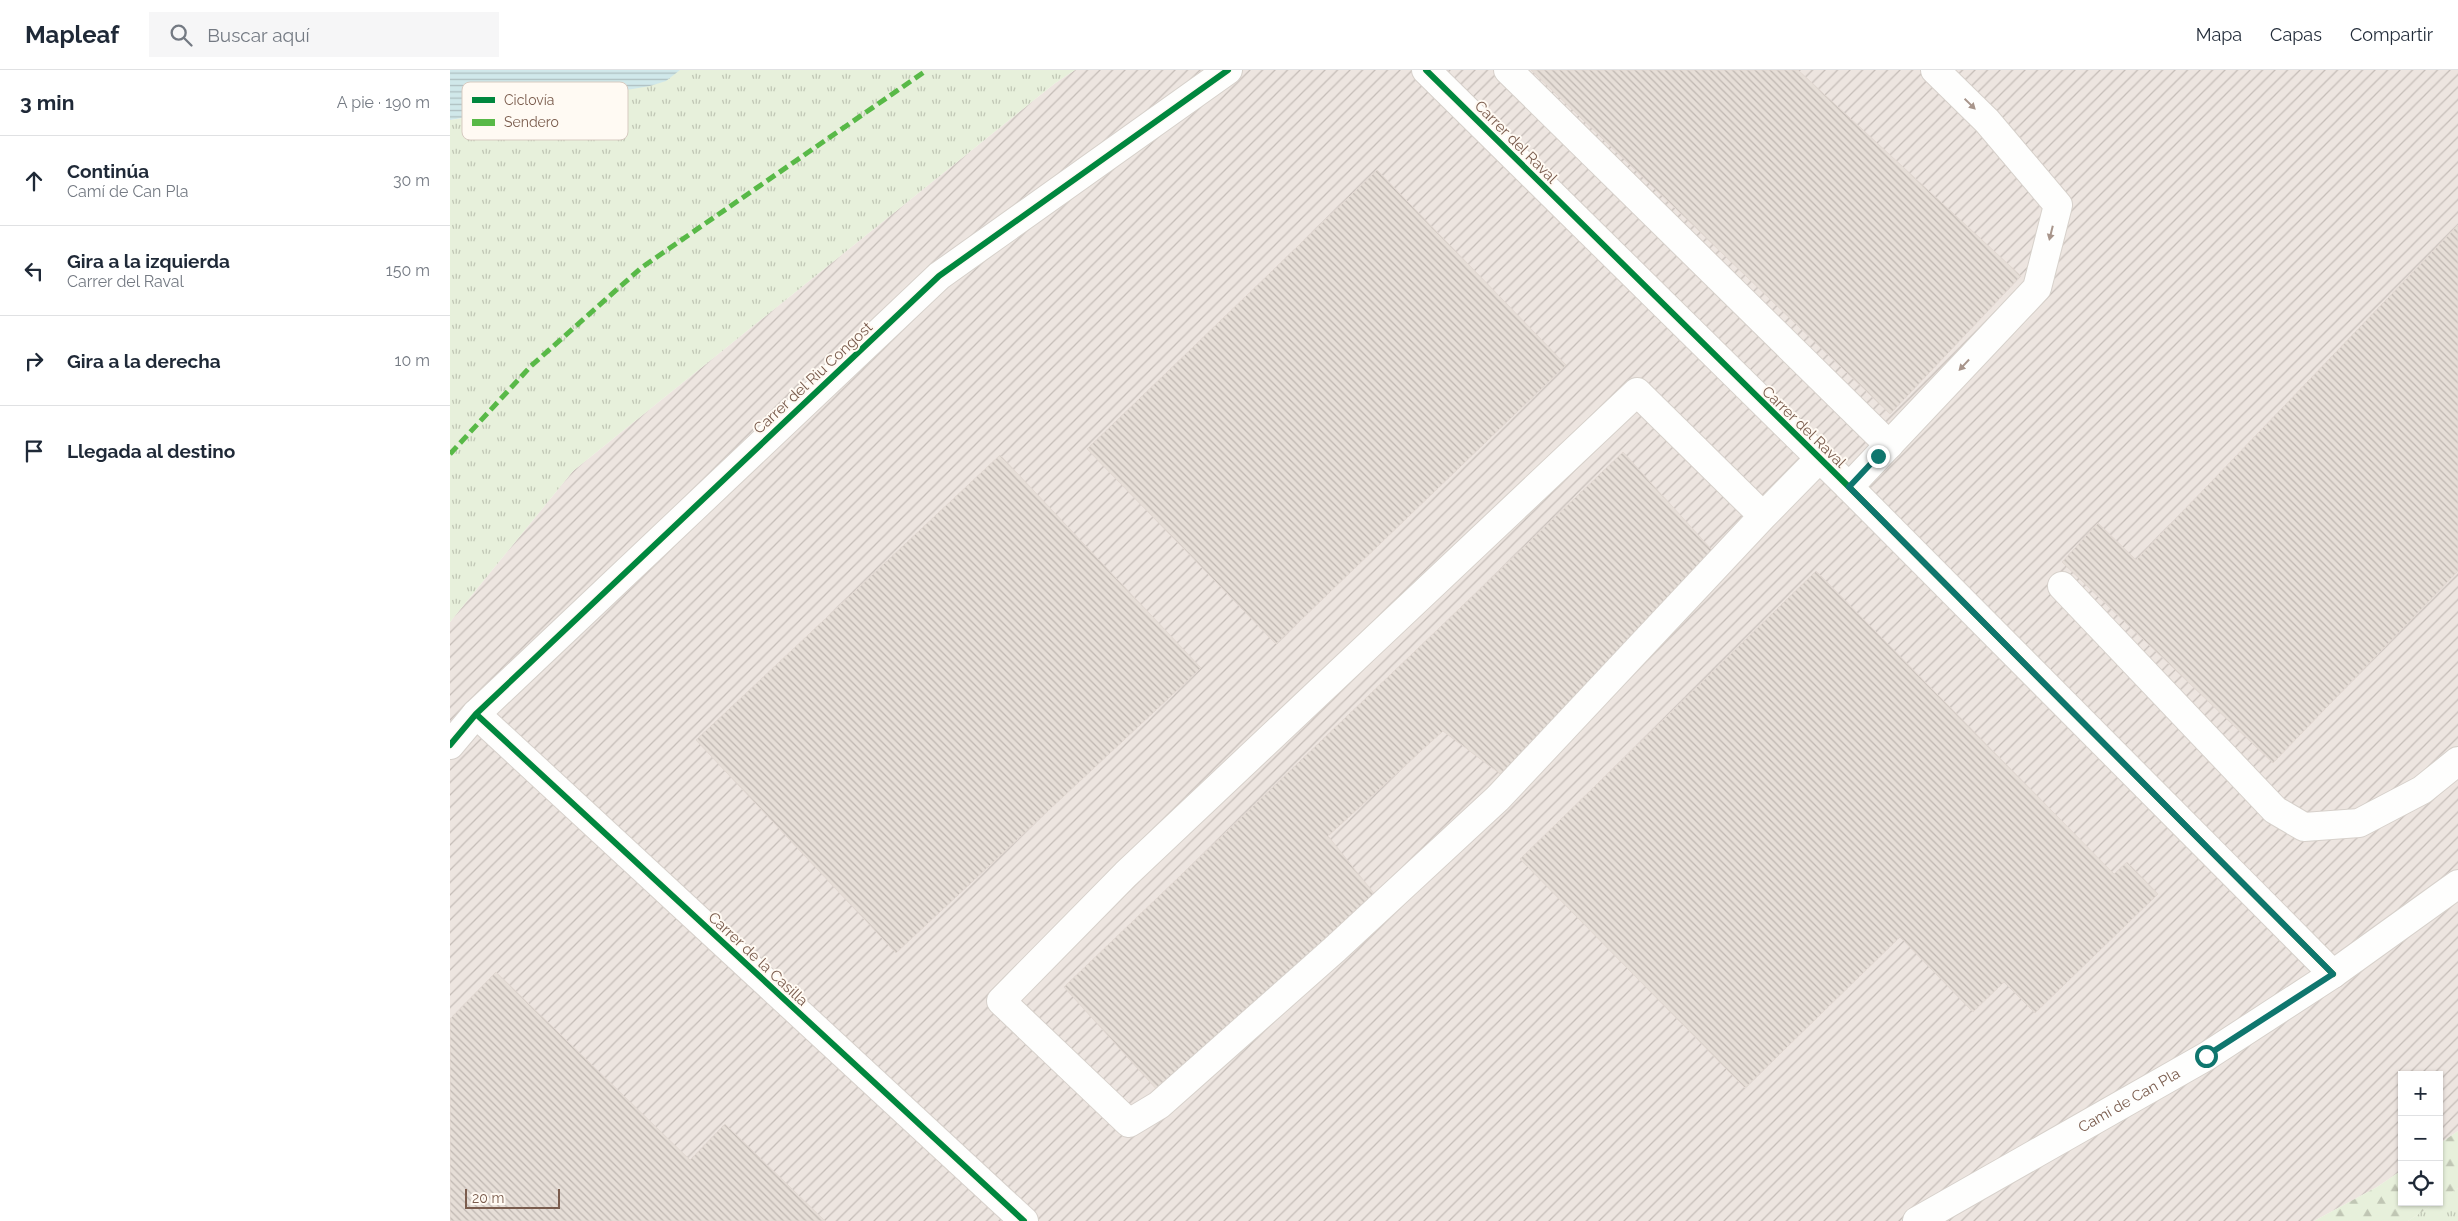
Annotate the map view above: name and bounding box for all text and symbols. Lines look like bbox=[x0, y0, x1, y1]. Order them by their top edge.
search box bbox=[149, 12, 499, 57]
text: Mapleaf bbox=[25, 20, 119, 49]
icon: search bbox=[167, 21, 195, 49]
text: Buscar aquí bbox=[207, 24, 310, 46]
text: Mapa bbox=[2196, 24, 2242, 45]
text: Capas bbox=[2270, 24, 2322, 45]
text: Compartir bbox=[2350, 24, 2433, 45]
legend bbox=[462, 82, 628, 140]
text: 3 min bbox=[20, 90, 74, 115]
text: Ciclovía bbox=[504, 92, 554, 108]
text: A pie · 190 m bbox=[337, 93, 430, 112]
street label: Carrer del Raval bbox=[1471, 97, 1562, 188]
one-way arrow bbox=[1964, 98, 1976, 110]
text: Sendero bbox=[504, 114, 559, 130]
text: Continúa bbox=[67, 160, 149, 182]
icon: ahead bbox=[20, 167, 48, 195]
text: 30 m bbox=[393, 171, 430, 190]
text: Camí de Can Pla bbox=[67, 182, 189, 201]
one-way arrow bbox=[2046, 226, 2054, 241]
text: Gira a la izquierda bbox=[67, 250, 230, 272]
icon: left bbox=[20, 257, 48, 285]
text: 150 m bbox=[386, 261, 430, 280]
text: Carrer del Raval bbox=[67, 272, 184, 291]
street label: Carrer del Riu Congost bbox=[750, 318, 876, 438]
icon: right bbox=[20, 347, 48, 375]
text: Gira a la derecha bbox=[67, 350, 221, 372]
text: 10 m bbox=[395, 351, 430, 370]
one-way arrow bbox=[1958, 359, 1970, 371]
street label: Carrer del Raval bbox=[1758, 382, 1850, 472]
icon: arrive bbox=[20, 437, 48, 465]
text: Llegada al destino bbox=[67, 440, 235, 462]
route end bbox=[1867, 445, 1890, 468]
street label: Carrer de la Casilla bbox=[704, 908, 812, 1010]
route start bbox=[2195, 1045, 2218, 1068]
street label: Camí de Can Pla bbox=[2075, 1064, 2183, 1136]
map controls bbox=[2398, 1071, 2443, 1206]
button: + bbox=[2398, 1071, 2443, 1116]
button: − bbox=[2398, 1116, 2443, 1161]
button: locate bbox=[2398, 1161, 2443, 1206]
scale bar bbox=[465, 1186, 560, 1209]
text: 20 m bbox=[472, 1190, 504, 1206]

